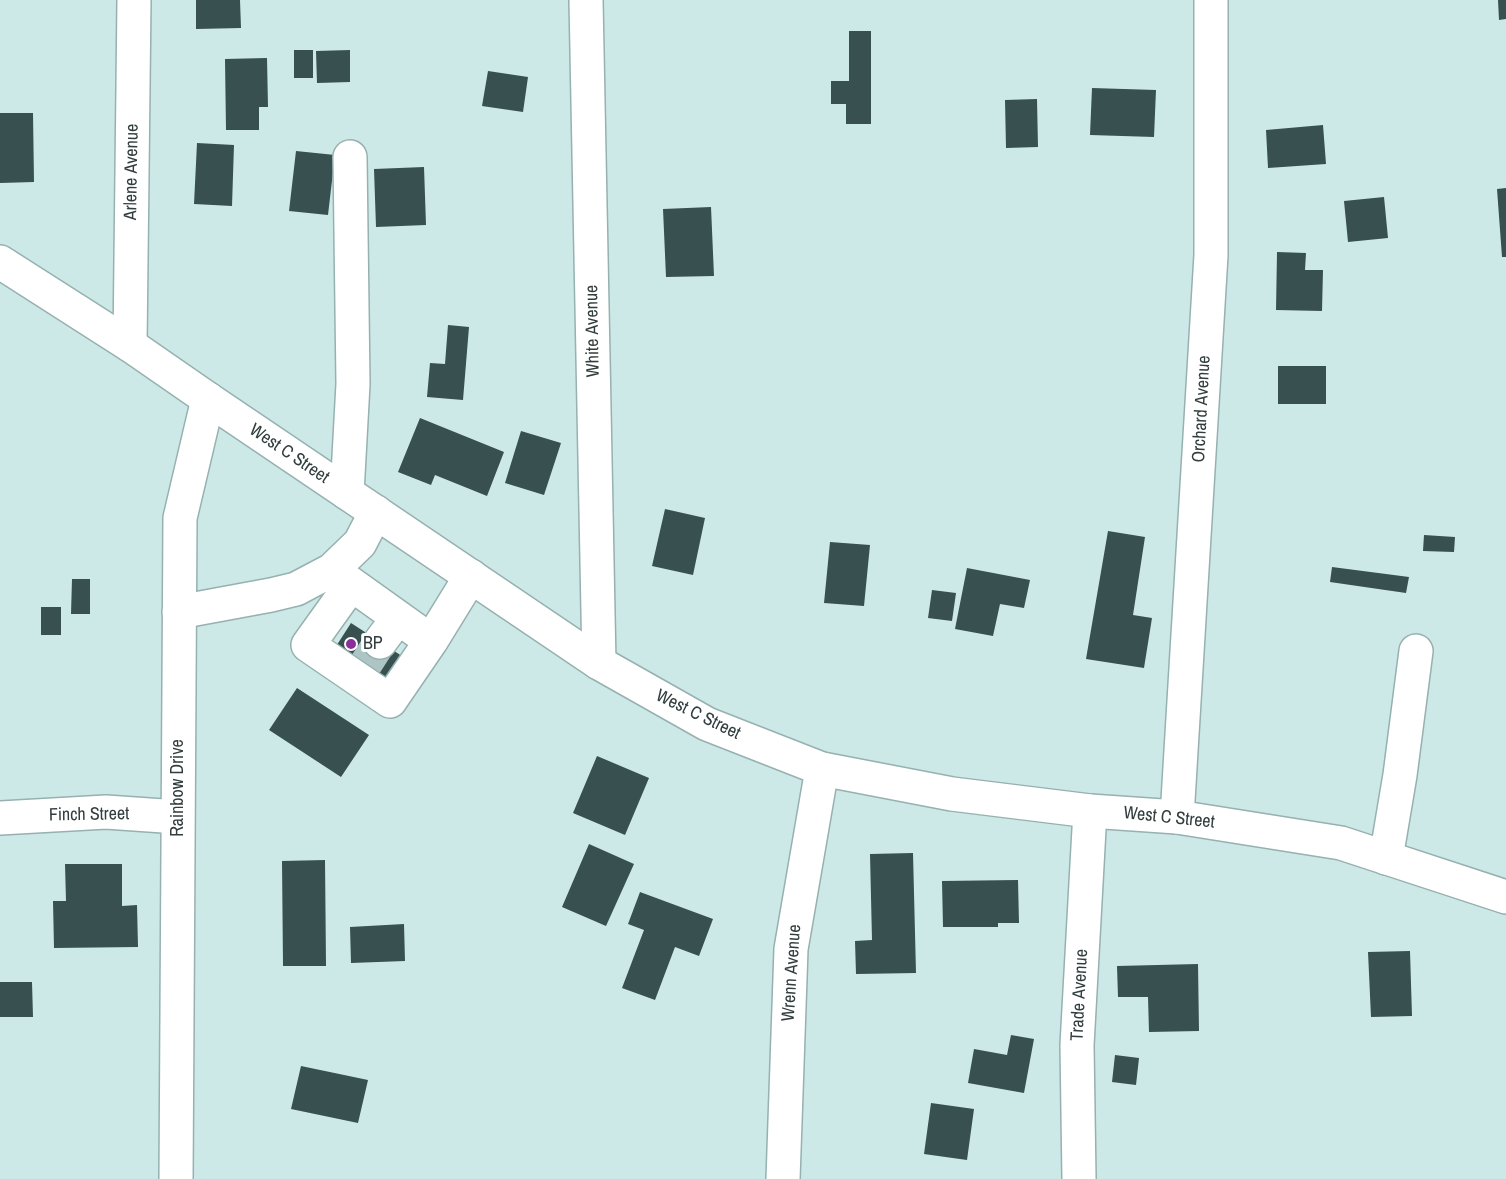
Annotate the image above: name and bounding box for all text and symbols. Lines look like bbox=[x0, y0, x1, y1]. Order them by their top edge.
street label: Arlene Avenue bbox=[120, 124, 144, 220]
street label: White Avenue bbox=[581, 285, 605, 377]
street label: Orchard Avenue bbox=[1188, 355, 1216, 463]
street label: West C Street bbox=[245, 419, 333, 489]
place label: BP bbox=[363, 633, 383, 655]
marker: BP bbox=[344, 637, 358, 651]
street label: West C Street bbox=[652, 685, 744, 745]
street label: Rainbow Drive bbox=[167, 739, 189, 837]
street label: West C Street bbox=[1122, 802, 1216, 834]
street label: Finch Street bbox=[49, 804, 129, 826]
street label: Wrenn Avenue bbox=[778, 924, 806, 1022]
street label: Trade Avenue bbox=[1067, 949, 1093, 1041]

